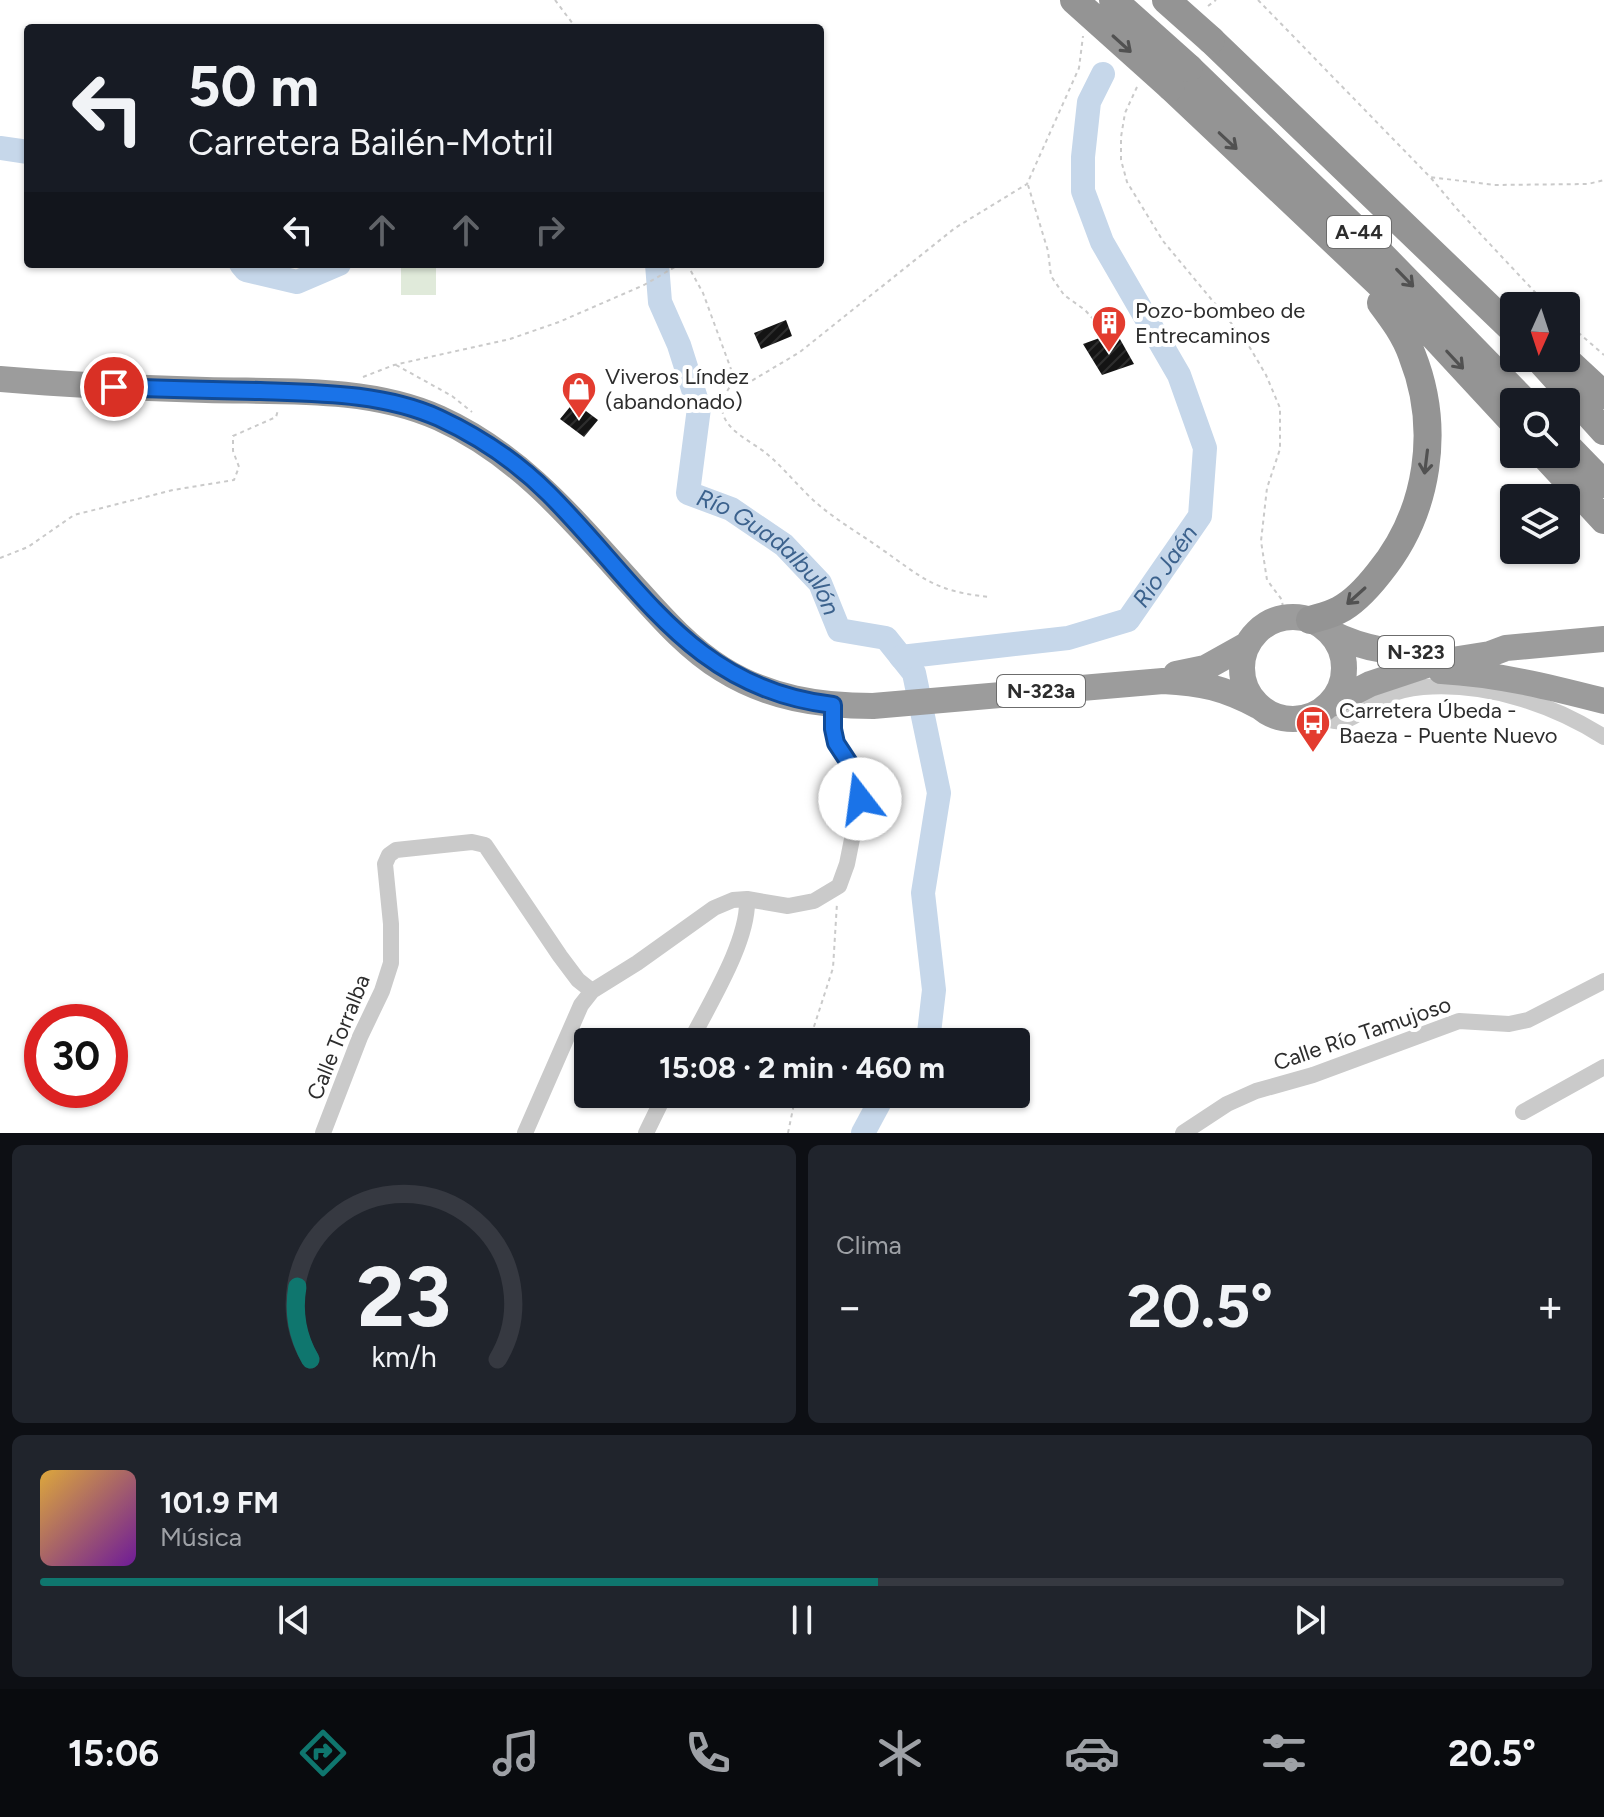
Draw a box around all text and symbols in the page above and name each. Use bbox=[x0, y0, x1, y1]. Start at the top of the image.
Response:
one-way arrow bbox=[1112, 34, 1132, 52]
text: 50 m bbox=[188, 53, 319, 120]
icon: left bbox=[56, 56, 160, 160]
text: Carretera Bailén-Motril bbox=[188, 121, 554, 164]
one-way arrow bbox=[1218, 131, 1238, 150]
icon: left bbox=[276, 208, 320, 252]
icon: ahead bbox=[360, 208, 404, 252]
icon: ahead bbox=[444, 208, 488, 252]
icon: right bbox=[528, 208, 572, 252]
road number: A-44 bbox=[1327, 216, 1391, 248]
one-way arrow bbox=[1395, 268, 1414, 287]
north arrow bbox=[1500, 292, 1580, 372]
map controls bbox=[1500, 292, 1580, 564]
place label: Pozo-bombeo de Entrecaminos bbox=[1135, 297, 1305, 349]
building icon: Pozo-bombeo de Entrecaminos bbox=[1090, 304, 1128, 354]
one-way arrow bbox=[1446, 350, 1465, 370]
pin bbox=[80, 353, 148, 421]
place label: Viveros Líndez (abandonado) bbox=[605, 363, 749, 415]
icon: arrive bbox=[92, 365, 136, 409]
shop icon: Viveros Líndez (abandonado) bbox=[560, 370, 598, 420]
button: search bbox=[1500, 388, 1580, 468]
one-way arrow bbox=[1418, 449, 1433, 475]
water label: Río Guadalbullón bbox=[693, 483, 846, 619]
button: layers bbox=[1500, 484, 1580, 564]
water label: Rio Jaén bbox=[1126, 519, 1203, 613]
one-way arrow bbox=[1346, 587, 1366, 606]
road number: N-323 bbox=[1378, 636, 1454, 668]
road number: N-323a bbox=[997, 675, 1085, 707]
place label: Carretera Úbeda - Baeza - Puente Nuevo bbox=[1339, 697, 1558, 749]
bus stop icon: Carretera Úbeda - Baeza - Puente Nuevo bbox=[1294, 704, 1332, 754]
position arrow bbox=[818, 757, 902, 841]
street label: Calle Torralba bbox=[301, 971, 376, 1104]
street label: Calle Río Tamujoso bbox=[1270, 990, 1454, 1077]
speed limit sign: 30 bbox=[24, 1004, 128, 1108]
text: 15:08 · 2 min · 460 m bbox=[659, 1049, 945, 1086]
text: Clima bbox=[836, 1229, 902, 1261]
text: 23 bbox=[357, 1247, 451, 1347]
text: 20.5° bbox=[1127, 1270, 1273, 1342]
text: − bbox=[836, 1280, 863, 1333]
text: + bbox=[1537, 1280, 1564, 1333]
text: km/h bbox=[371, 1340, 437, 1374]
text: 101.9 FM bbox=[160, 1484, 279, 1521]
text: Música bbox=[160, 1521, 242, 1553]
icon: previous bbox=[272, 1598, 316, 1642]
icon: pause bbox=[780, 1598, 824, 1642]
icon: next bbox=[1288, 1598, 1332, 1642]
icon: directions bbox=[295, 1725, 351, 1781]
icon: music bbox=[488, 1725, 544, 1781]
icon: phone bbox=[680, 1725, 736, 1781]
icon: climate bbox=[872, 1725, 928, 1781]
icon: car bbox=[1064, 1725, 1120, 1781]
icon: filters bbox=[1256, 1725, 1312, 1781]
text: 15:06 bbox=[68, 1732, 159, 1775]
text: 20.5° bbox=[1448, 1732, 1536, 1775]

